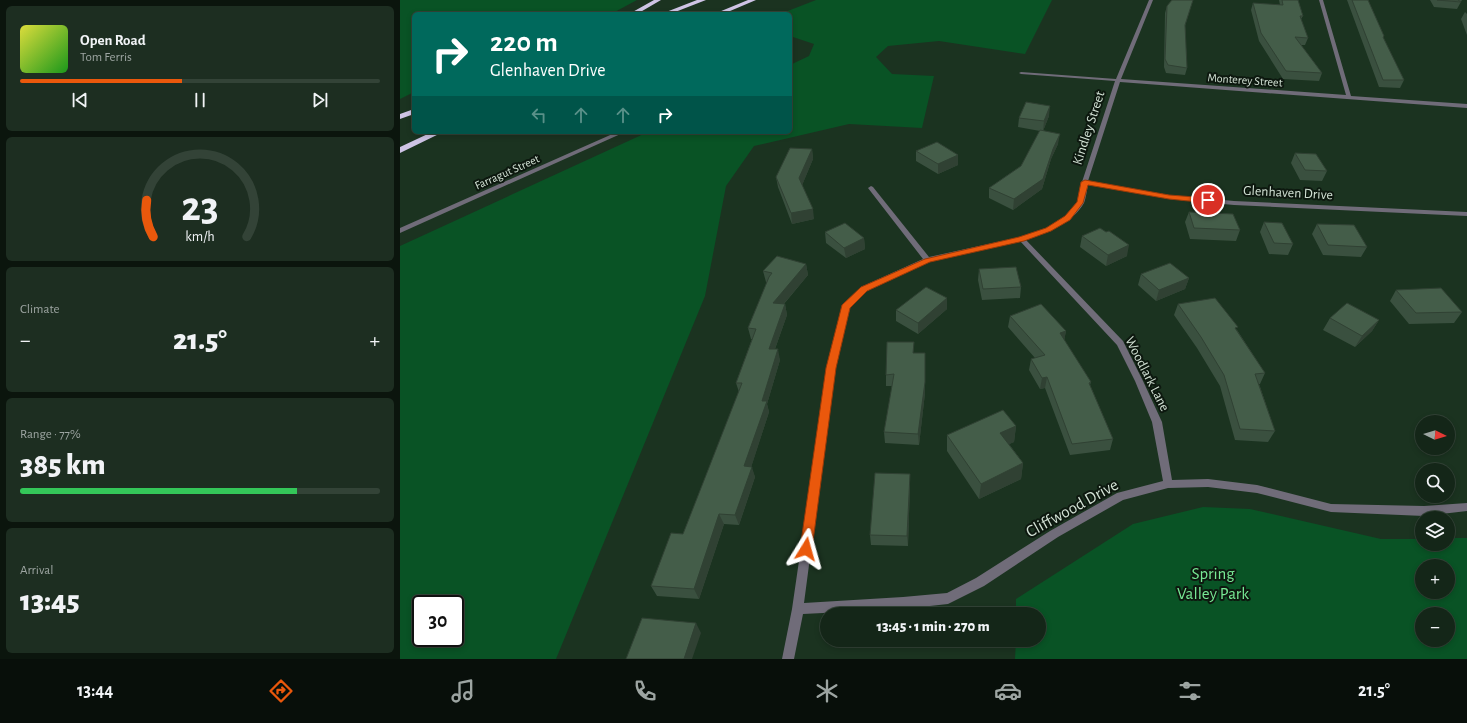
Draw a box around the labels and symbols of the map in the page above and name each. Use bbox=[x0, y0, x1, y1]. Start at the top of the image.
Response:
street label: Monterey Street bbox=[1207, 71, 1283, 90]
street label: Kindley Street bbox=[1070, 89, 1108, 167]
street label: Farragut Street bbox=[473, 152, 541, 192]
pin bbox=[1191, 183, 1225, 217]
street label: Glenhaven Drive bbox=[1243, 184, 1333, 202]
street label: Woodlark Lane bbox=[1122, 334, 1172, 414]
north arrow bbox=[1415, 415, 1455, 455]
street label: Cliffwood Drive bbox=[1023, 476, 1121, 540]
position arrow bbox=[785, 528, 827, 570]
park label: Spring Valley Park bbox=[1177, 565, 1249, 603]
speed limit sign: 30 bbox=[412, 595, 464, 647]

